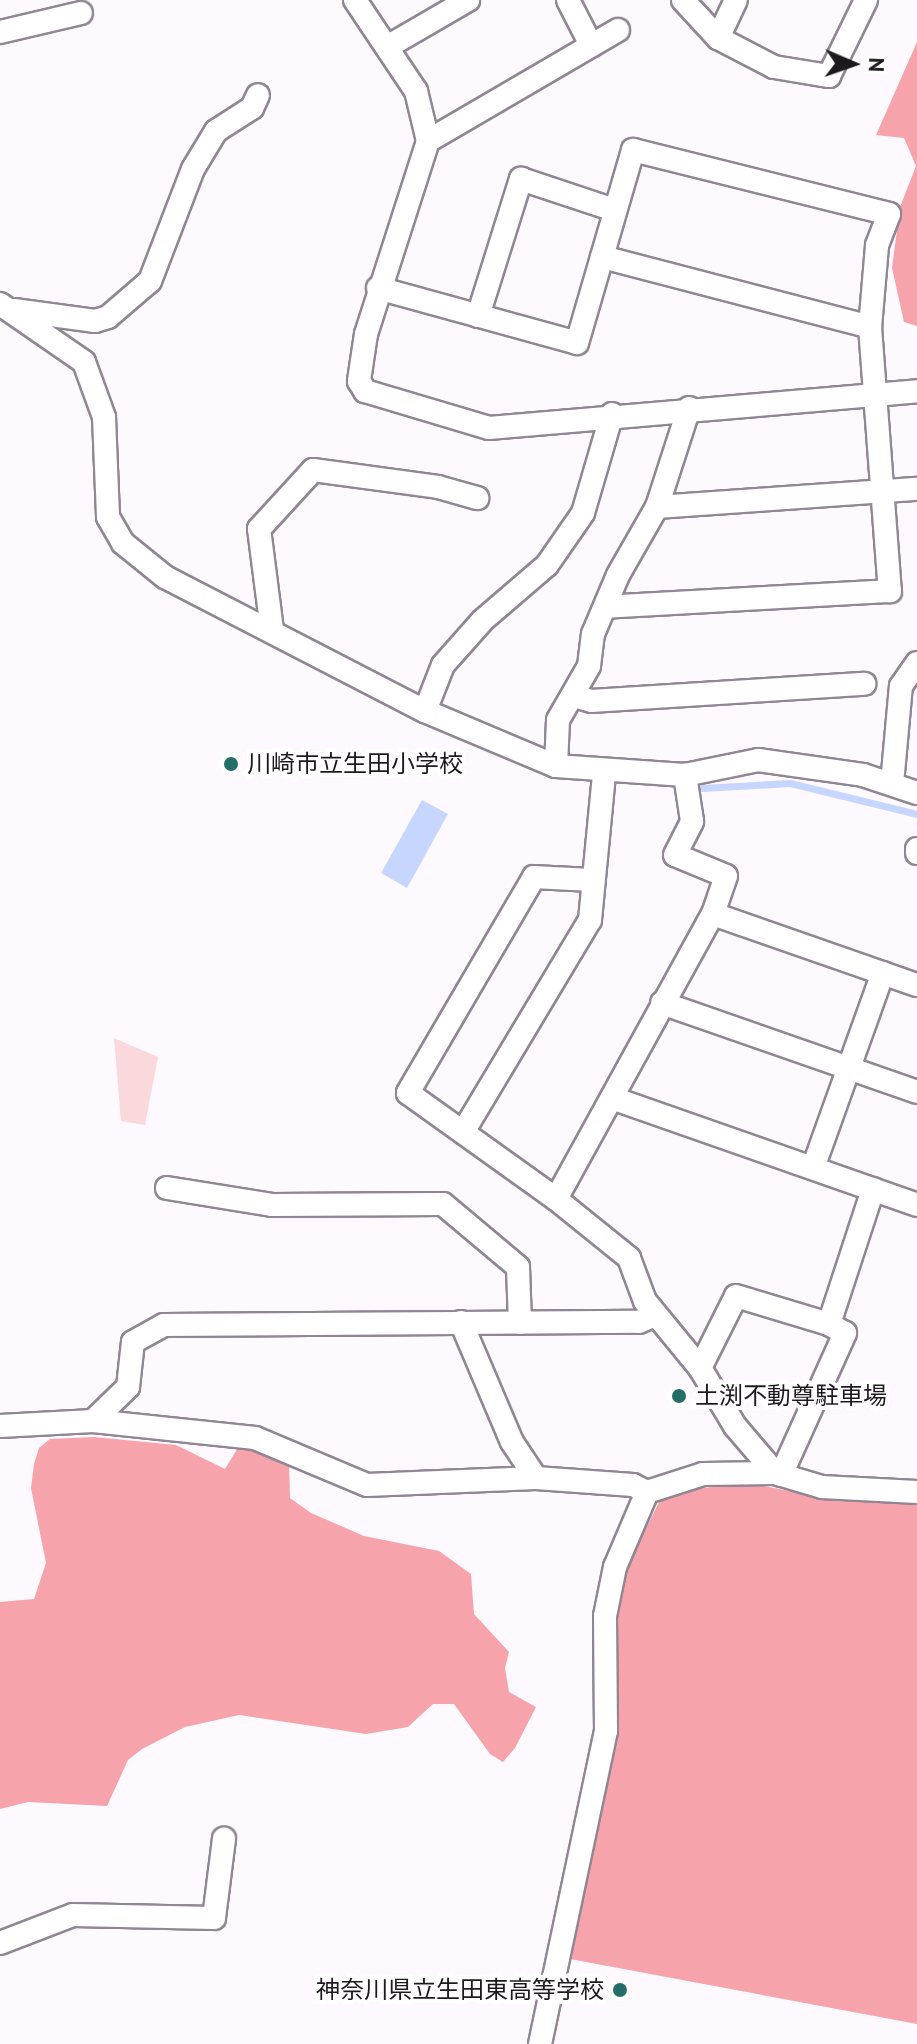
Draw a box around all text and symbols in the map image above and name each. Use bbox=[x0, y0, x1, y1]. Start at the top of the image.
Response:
north arrow bbox=[813, 24, 893, 104]
text: N bbox=[863, 57, 891, 73]
place label: 川崎市立生田小学校 bbox=[247, 750, 463, 778]
marker: 川崎市立生田小学校 bbox=[222, 755, 240, 773]
place label: 土渕不動尊駐車場 bbox=[695, 1382, 887, 1410]
marker: 土渕不動尊駐車場 bbox=[670, 1387, 688, 1405]
place label: 神奈川県立生田東高等学校 bbox=[316, 1976, 604, 2004]
marker: 神奈川県立生田東高等学校 bbox=[611, 1981, 629, 1999]

